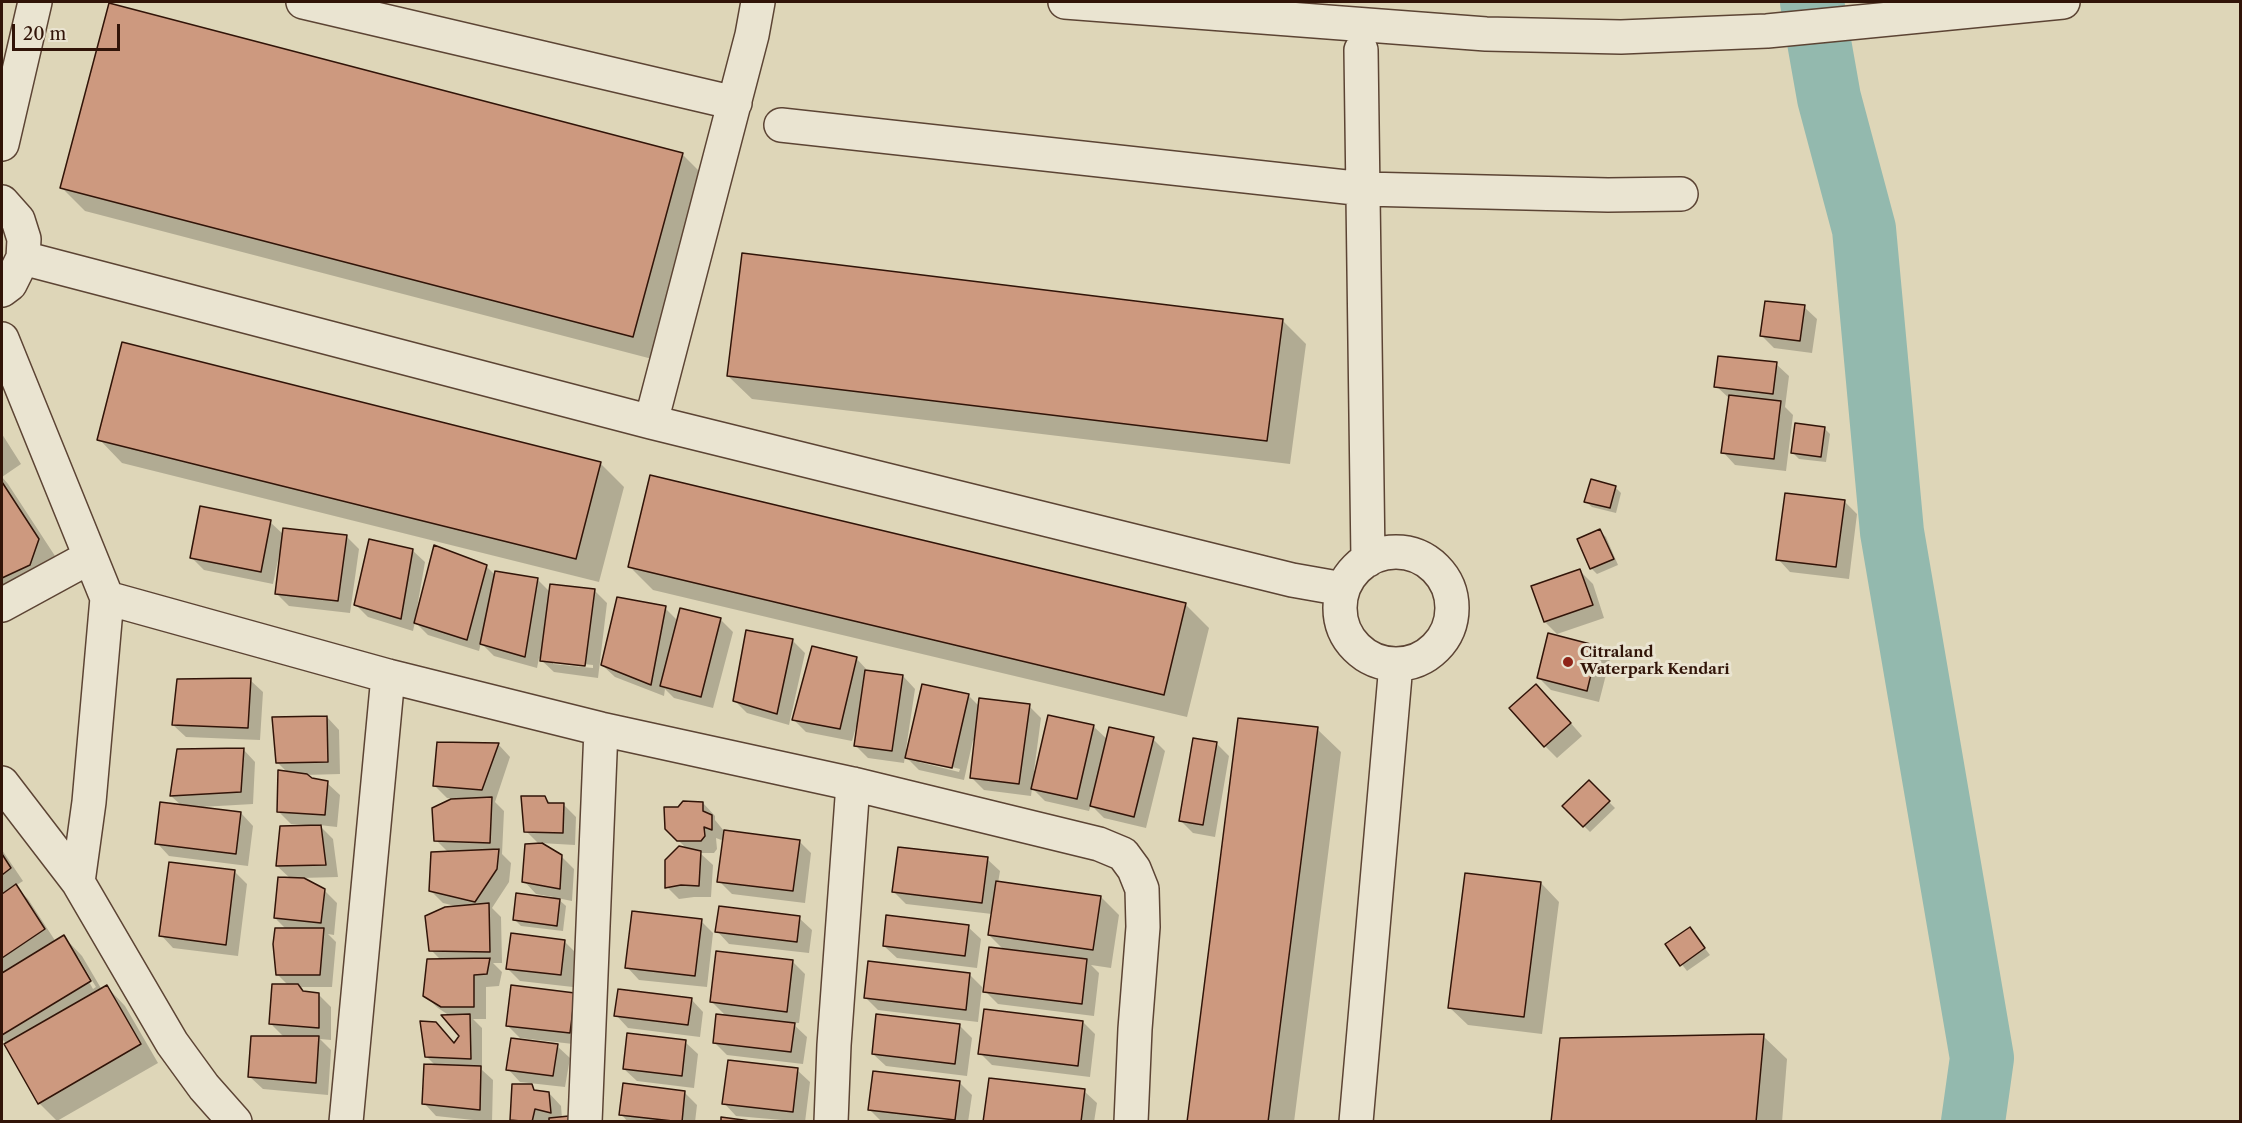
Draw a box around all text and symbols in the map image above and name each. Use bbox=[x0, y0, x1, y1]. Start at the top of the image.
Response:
scale bar bbox=[15, 12, 123, 50]
text: 20 m bbox=[23, 23, 66, 45]
place label: Citraland Waterpark Kendari bbox=[1580, 644, 1730, 679]
marker: Citraland Waterpark Kendari bbox=[1561, 655, 1575, 669]

